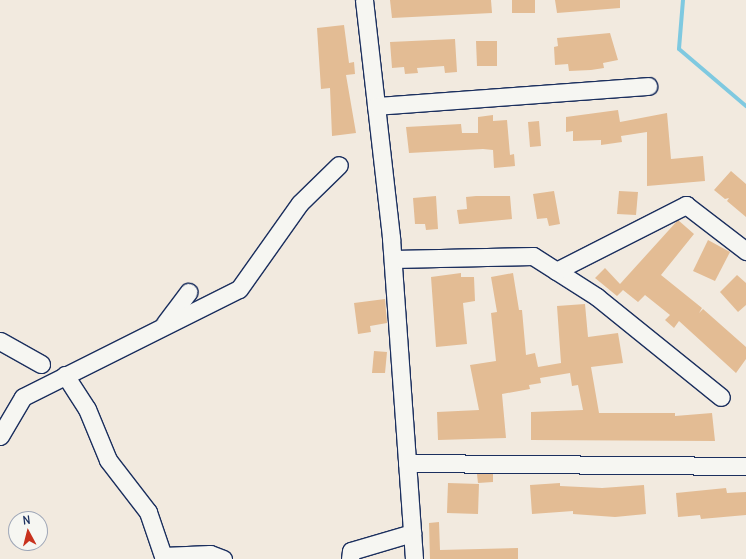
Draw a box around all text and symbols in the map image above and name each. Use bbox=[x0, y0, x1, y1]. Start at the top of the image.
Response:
north arrow bbox=[8, 511, 48, 551]
text: N bbox=[22, 513, 31, 527]

